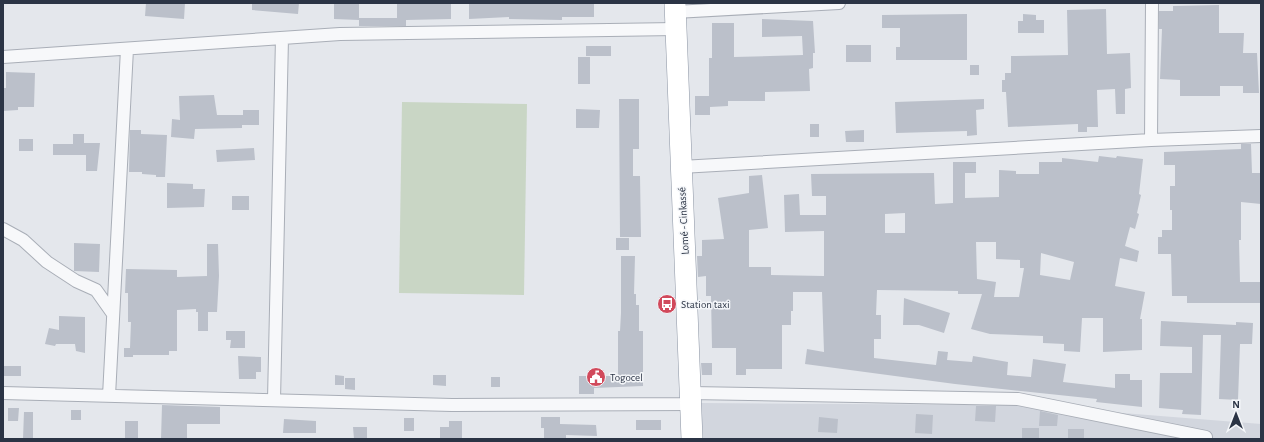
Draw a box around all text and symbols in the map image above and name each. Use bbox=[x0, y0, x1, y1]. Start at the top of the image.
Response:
street label: Lomé - Cinkassé bbox=[676, 187, 691, 255]
bus stop icon: Station taxi bbox=[656, 293, 678, 315]
place label: Station taxi bbox=[681, 299, 730, 310]
public building icon: Togocel bbox=[585, 366, 607, 388]
place label: Togocel bbox=[610, 372, 643, 383]
north arrow bbox=[1216, 394, 1256, 434]
text: N bbox=[1232, 399, 1240, 410]

